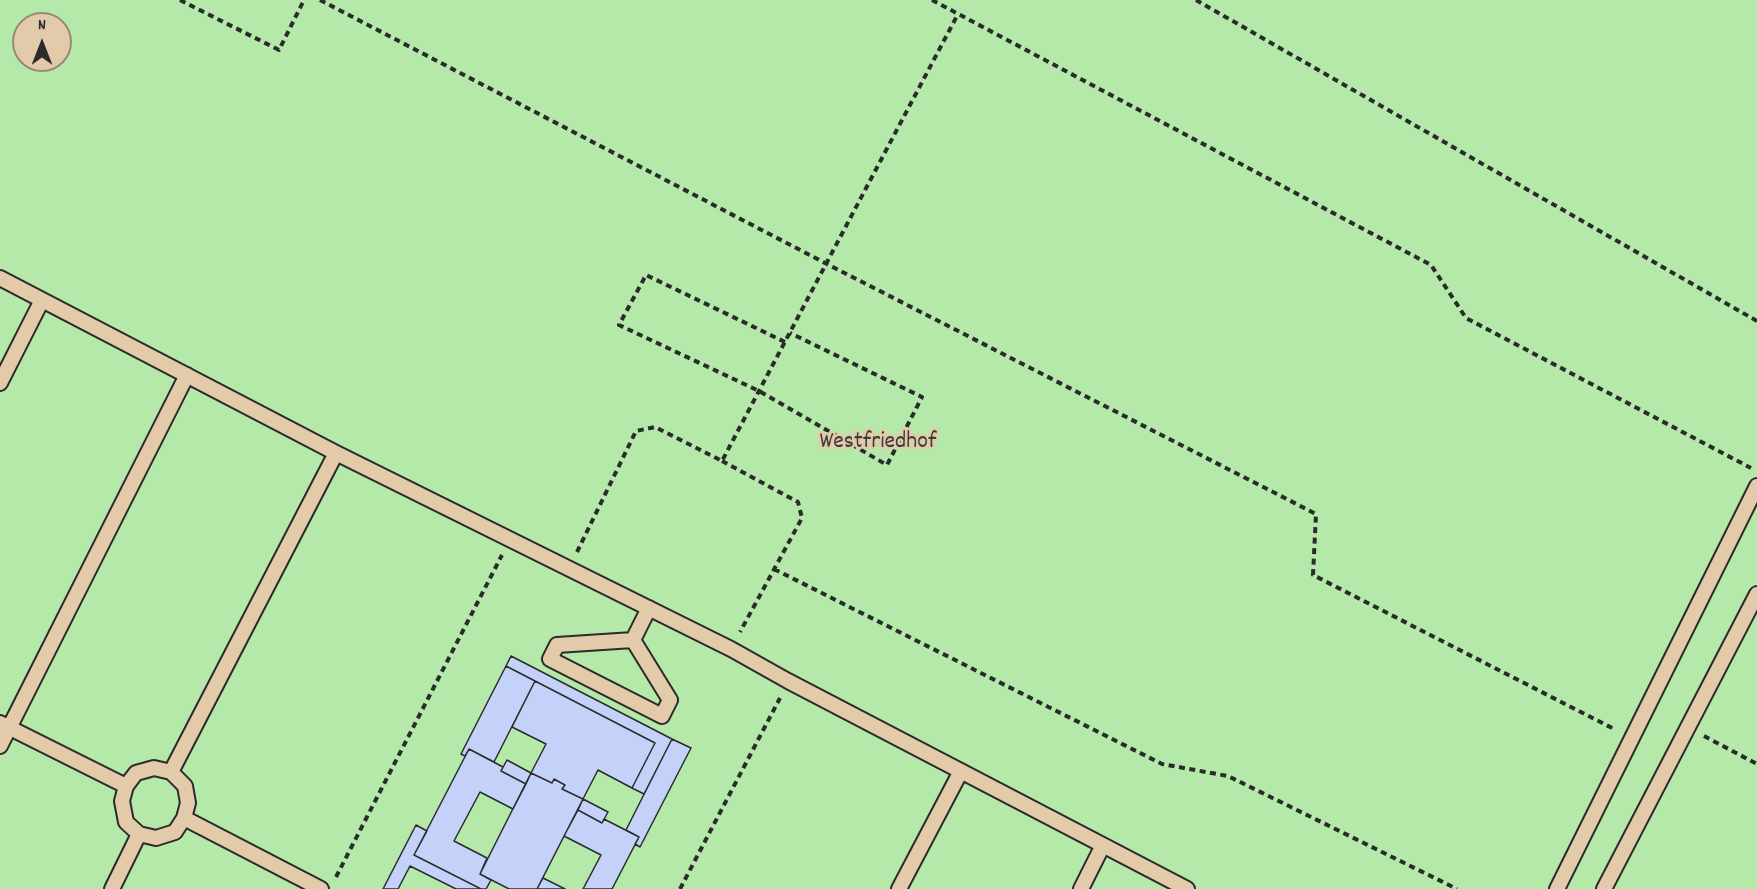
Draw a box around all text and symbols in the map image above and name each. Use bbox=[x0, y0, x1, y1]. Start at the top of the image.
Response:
north arrow bbox=[12, 12, 72, 72]
text: N bbox=[38, 14, 46, 37]
park label: Westfriedhof bbox=[820, 430, 936, 458]

